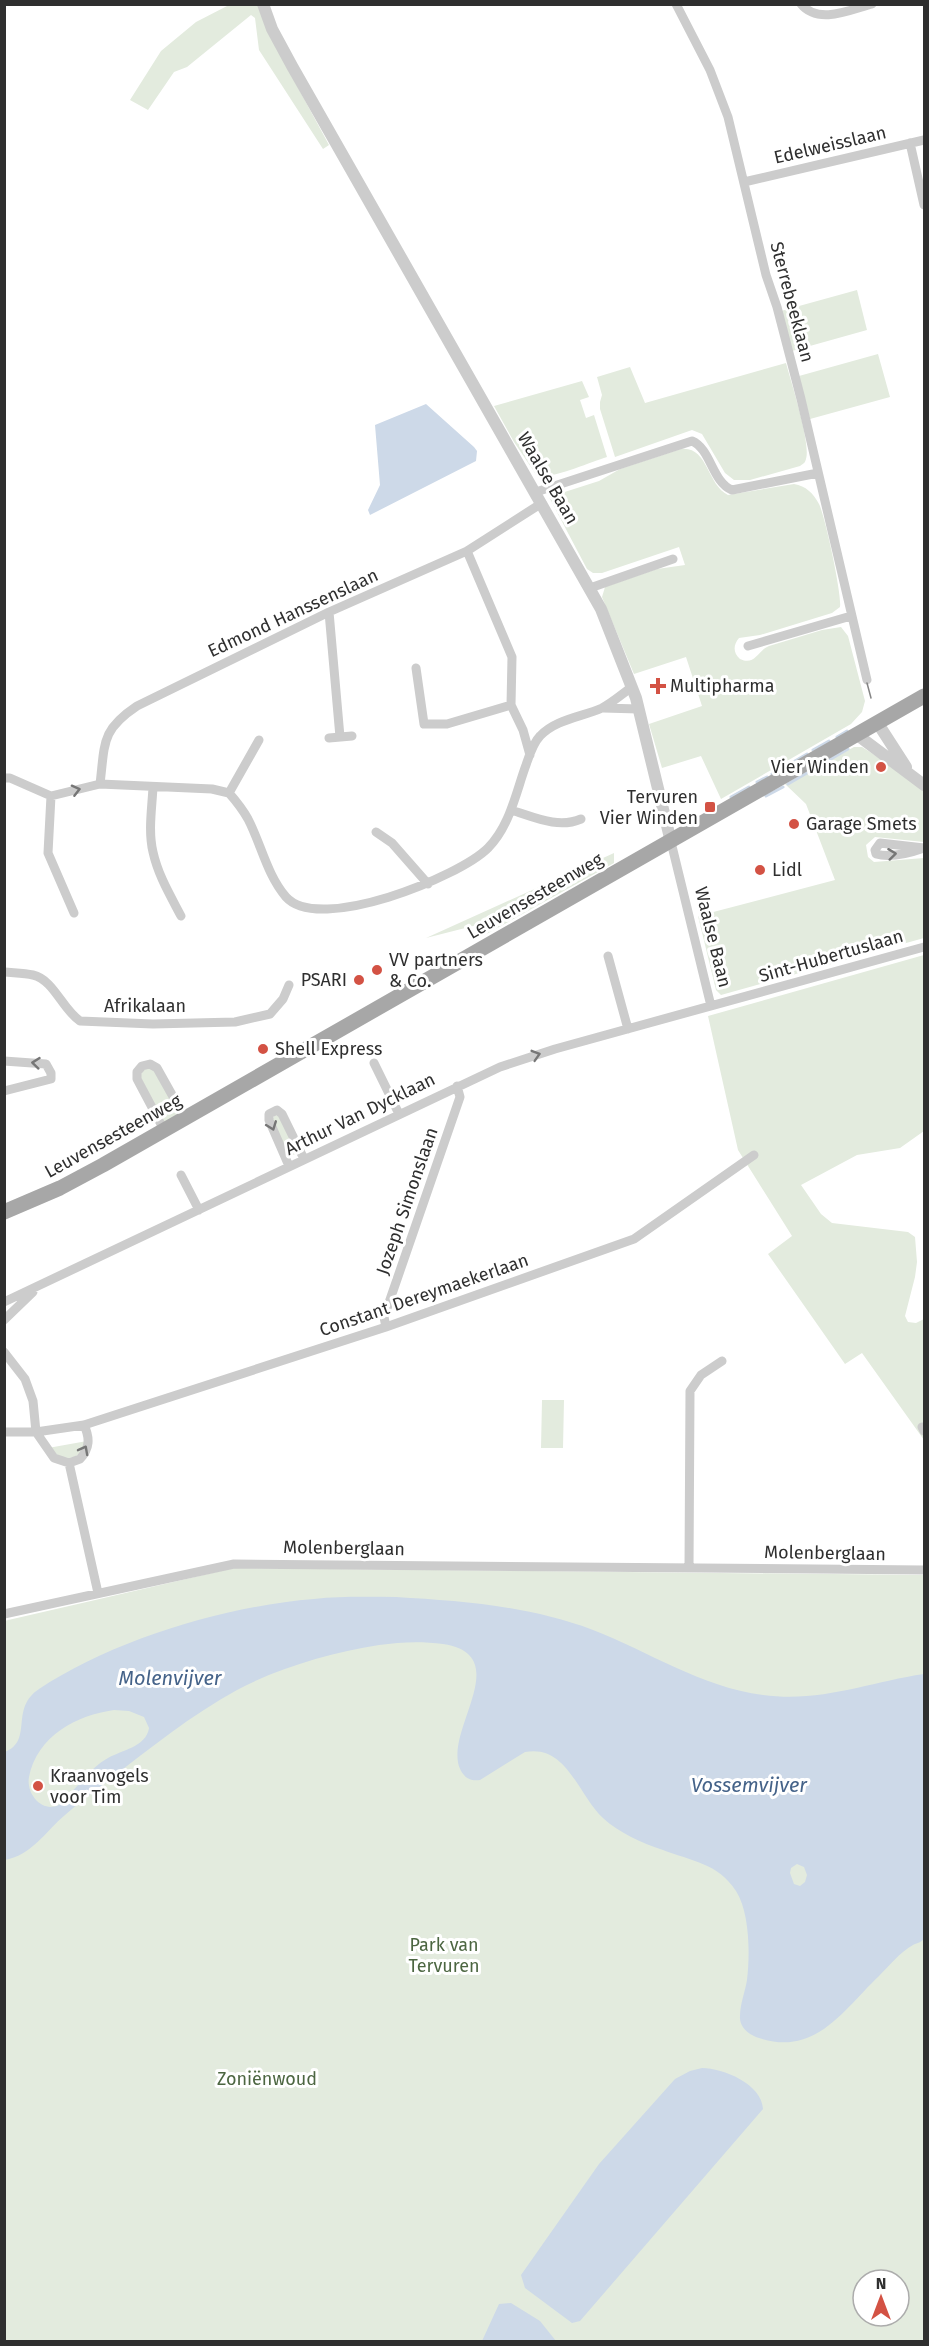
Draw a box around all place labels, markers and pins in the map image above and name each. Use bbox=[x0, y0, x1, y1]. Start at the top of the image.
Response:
place label: Multipharma bbox=[670, 675, 775, 697]
marker: Multipharma bbox=[651, 679, 665, 693]
place label: Vier Winden bbox=[771, 756, 869, 778]
marker: Vier Winden bbox=[874, 760, 888, 774]
place label: Tervuren Vier Winden bbox=[600, 786, 698, 829]
marker: Tervuren Vier Winden bbox=[703, 800, 717, 814]
place label: Garage Smets bbox=[806, 813, 917, 835]
marker: Garage Smets bbox=[787, 817, 801, 831]
place label: Lidl bbox=[772, 859, 802, 881]
marker: Lidl bbox=[753, 863, 767, 877]
place label: VV partners & Co. bbox=[389, 949, 483, 992]
marker: VV partners & Co. bbox=[370, 963, 384, 977]
place label: PSARI bbox=[301, 969, 347, 991]
marker: PSARI bbox=[352, 973, 366, 987]
place label: Shell Express bbox=[275, 1038, 382, 1060]
marker: Shell Express bbox=[256, 1042, 270, 1056]
place label: Kraanvogels voor Tim bbox=[50, 1765, 149, 1808]
marker: Kraanvogels voor Tim bbox=[31, 1779, 45, 1793]

